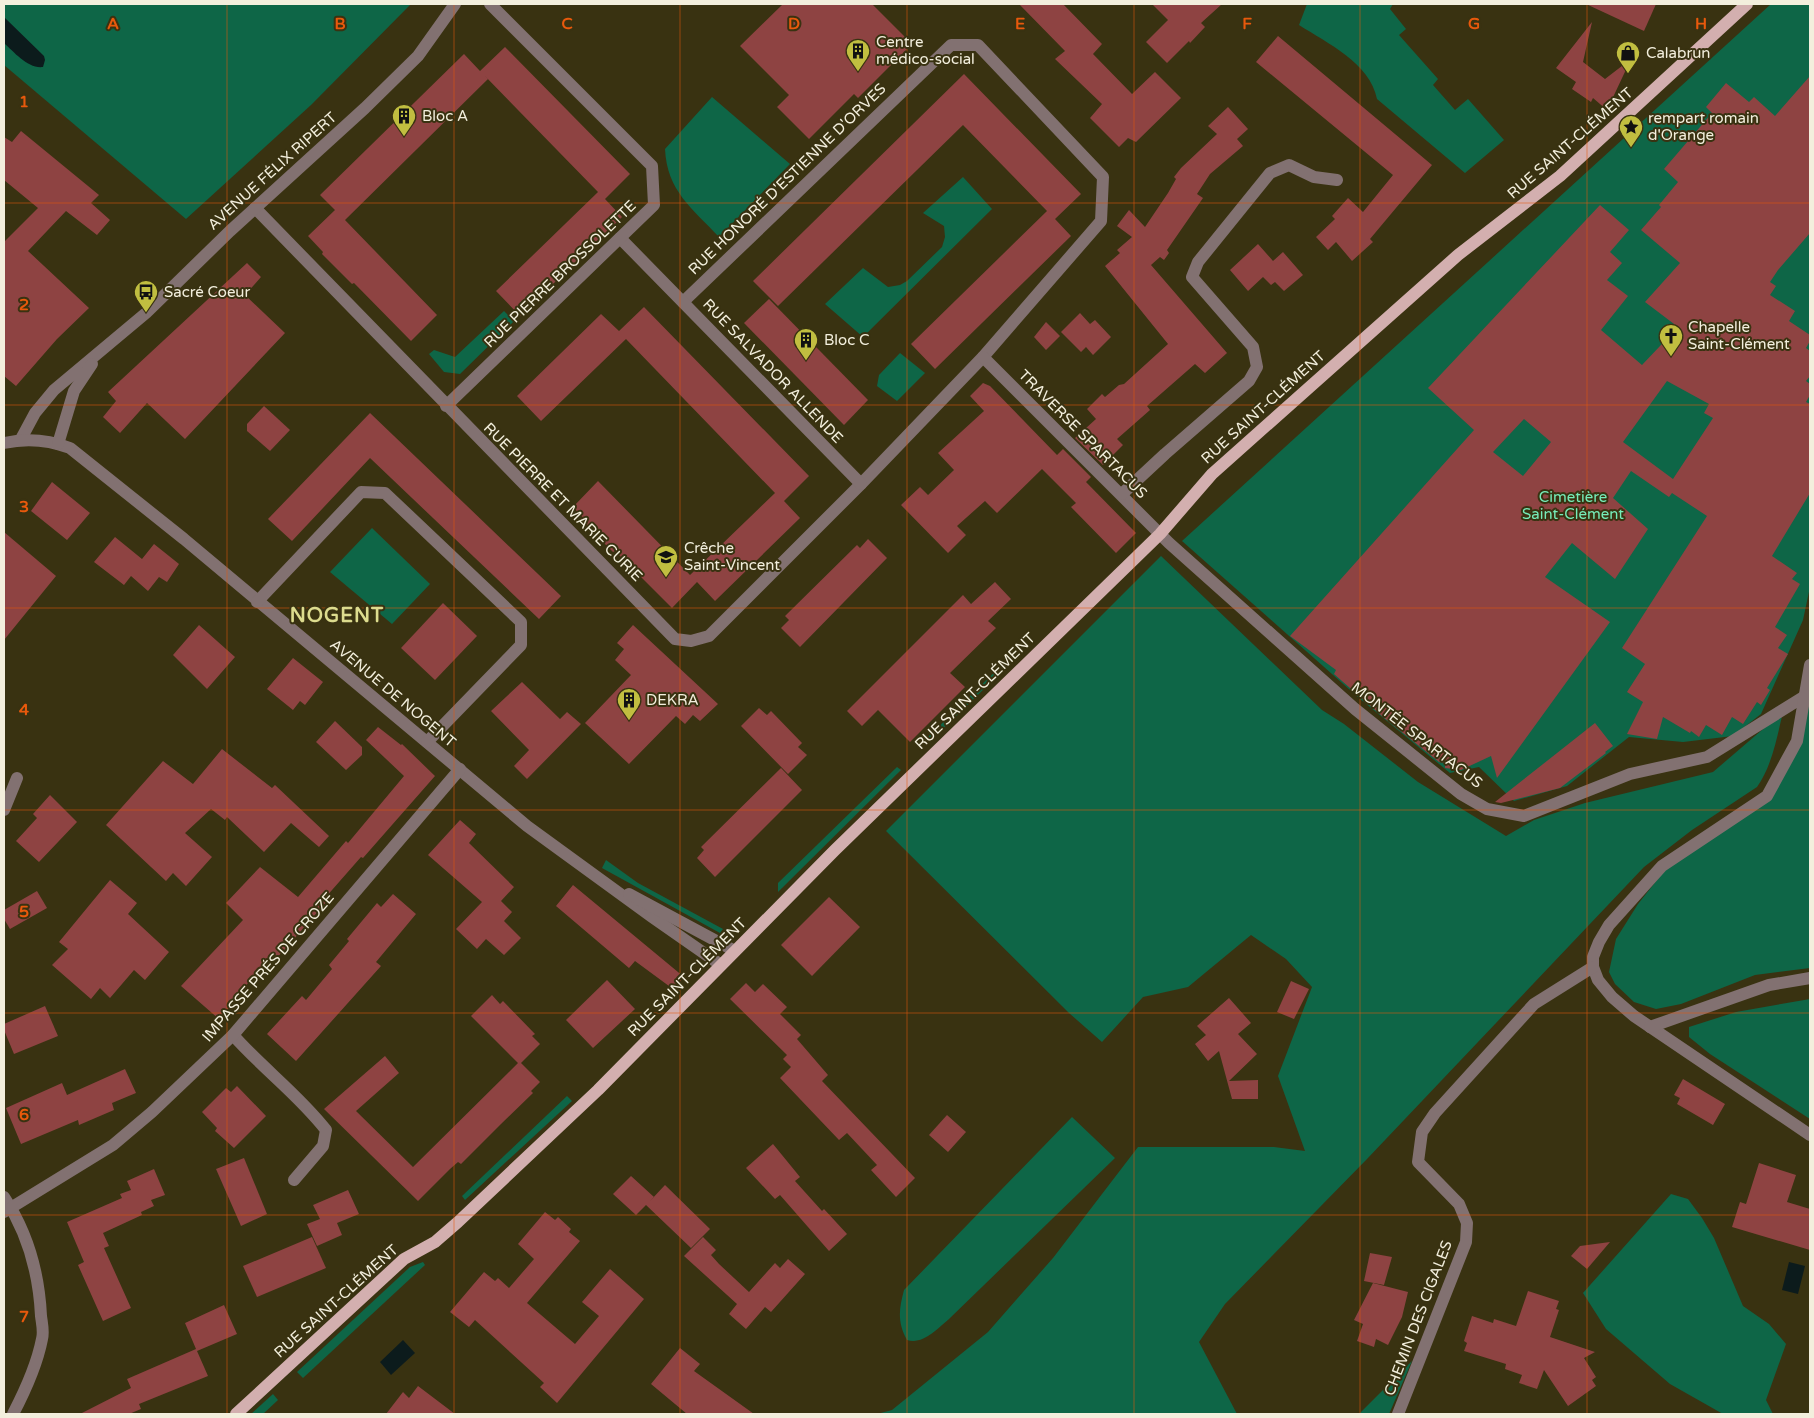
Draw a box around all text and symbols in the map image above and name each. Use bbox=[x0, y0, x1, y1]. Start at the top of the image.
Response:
text: A bbox=[107, 14, 119, 34]
text: B bbox=[334, 14, 346, 34]
text: C bbox=[561, 14, 573, 34]
text: D bbox=[788, 14, 800, 34]
text: E bbox=[1015, 14, 1025, 34]
text: F bbox=[1242, 14, 1252, 34]
text: G bbox=[1468, 14, 1480, 34]
text: H bbox=[1695, 14, 1707, 34]
place label: Centre médico-social bbox=[876, 33, 975, 68]
building icon: Centre médico-social bbox=[845, 38, 871, 72]
shop icon: Calabrun bbox=[1615, 40, 1641, 74]
place label: Calabrun bbox=[1646, 44, 1711, 62]
street label: RUE HONORÉ D'ESTIENNE D'ORVES bbox=[685, 80, 889, 278]
street label: RUE SAINT-CLÉMENT bbox=[1504, 84, 1636, 202]
text: 1 bbox=[19, 92, 29, 112]
building icon: Bloc A bbox=[391, 103, 417, 137]
place label: Bloc A bbox=[422, 107, 468, 125]
street label: AVENUE FÉLIX RIPERT bbox=[204, 108, 340, 234]
place label: rempart romain d'Orange bbox=[1648, 109, 1759, 144]
place icon: rempart romain d'Orange bbox=[1618, 114, 1644, 148]
street label: RUE PIERRE BROSSOLETTE bbox=[480, 197, 640, 351]
bus stop icon: Sacré Coeur bbox=[133, 279, 159, 313]
place label: Sacré Coeur bbox=[164, 283, 251, 301]
text: 2 bbox=[19, 295, 29, 315]
street label: RUE SALVADOR ALLENDE bbox=[699, 295, 847, 447]
place label: Chapelle Saint-Clément bbox=[1688, 318, 1790, 353]
church icon: Chapelle Saint-Clément bbox=[1658, 323, 1684, 357]
building icon: Bloc C bbox=[793, 327, 819, 361]
place label: Bloc C bbox=[824, 331, 869, 349]
street label: RUE SAINT-CLÉMENT bbox=[1197, 347, 1329, 467]
street label: TRAVERSE SPARTACUS bbox=[1015, 366, 1151, 502]
street label: RUE PIERRE ET MARIE CURIE bbox=[480, 419, 646, 585]
park label: Cimetière Saint-Clément bbox=[1522, 488, 1624, 523]
text: 3 bbox=[19, 497, 29, 517]
place label: Crêche Saint-Vincent bbox=[684, 539, 780, 574]
school or university icon: Crêche Saint-Vincent bbox=[653, 544, 679, 578]
district label: NOGENT bbox=[290, 604, 384, 628]
street label: RUE SAINT-CLÉMENT bbox=[911, 629, 1039, 753]
street label: AVENUE DE NOGENT bbox=[327, 635, 459, 751]
street label: MONTÉE SPARTACUS bbox=[1348, 678, 1486, 792]
building icon: DEKRA bbox=[616, 687, 642, 721]
place label: DEKRA bbox=[646, 691, 699, 709]
text: 4 bbox=[19, 700, 29, 720]
street label: IMPASSE PRÉS DE CROZE bbox=[198, 889, 338, 1045]
text: 5 bbox=[19, 902, 29, 922]
street label: RUE SAINT-CLÉMENT bbox=[624, 914, 750, 1040]
text: 6 bbox=[19, 1105, 29, 1125]
street label: CHEMIN DES CIGALES bbox=[1380, 1238, 1456, 1398]
street label: RUE SAINT-CLÉMENT bbox=[270, 1241, 402, 1361]
text: 7 bbox=[19, 1307, 29, 1327]

